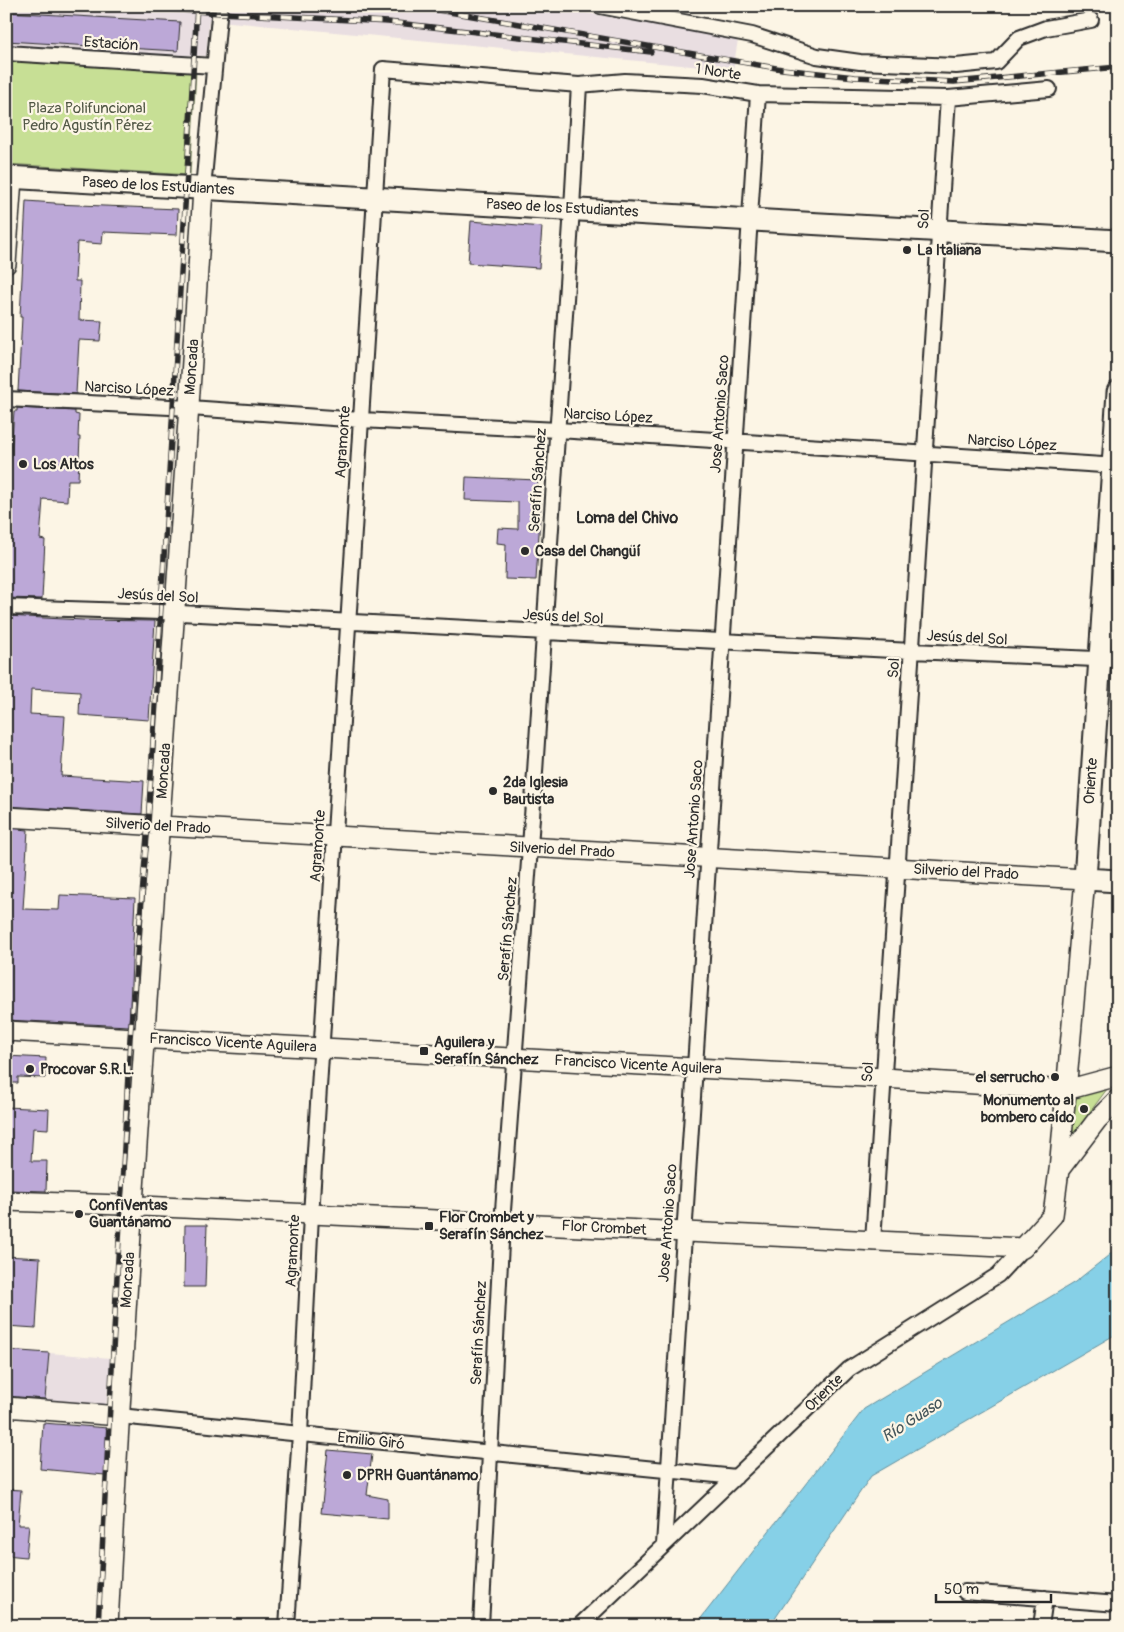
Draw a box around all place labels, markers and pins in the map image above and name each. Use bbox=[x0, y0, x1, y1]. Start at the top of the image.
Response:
place label: La Italiana bbox=[917, 241, 981, 260]
marker: La Italiana bbox=[901, 244, 913, 256]
place label: Los Altos bbox=[33, 455, 94, 474]
marker: Los Altos bbox=[17, 458, 29, 470]
place label: Casa del Changüí bbox=[535, 542, 642, 561]
marker: Casa del Changüí bbox=[519, 545, 531, 557]
place label: 2da Iglesia Bautista bbox=[503, 773, 568, 809]
marker: 2da Iglesia Bautista bbox=[487, 785, 499, 797]
place label: Aguilera y Serafín Sánchez bbox=[434, 1033, 539, 1069]
marker: Aguilera y Serafín Sánchez bbox=[418, 1045, 430, 1057]
place label: Procovar S.R.L. bbox=[40, 1060, 134, 1079]
marker: Procovar S.R.L. bbox=[24, 1063, 36, 1075]
place label: el serrucho bbox=[975, 1068, 1045, 1087]
marker: el serrucho bbox=[1049, 1071, 1061, 1083]
place label: Monumento al bombero caído bbox=[981, 1091, 1074, 1127]
marker: Monumento al bombero caído bbox=[1078, 1103, 1090, 1115]
place label: ConfiVentas Guantánamo bbox=[89, 1196, 171, 1232]
marker: ConfiVentas Guantánamo bbox=[73, 1208, 85, 1220]
place label: Flor Crombet y Serafín Sánchez bbox=[439, 1208, 544, 1244]
marker: Flor Crombet y Serafín Sánchez bbox=[423, 1220, 435, 1232]
place label: DPRH Guantánamo bbox=[357, 1466, 478, 1485]
marker: DPRH Guantánamo bbox=[341, 1469, 353, 1481]

